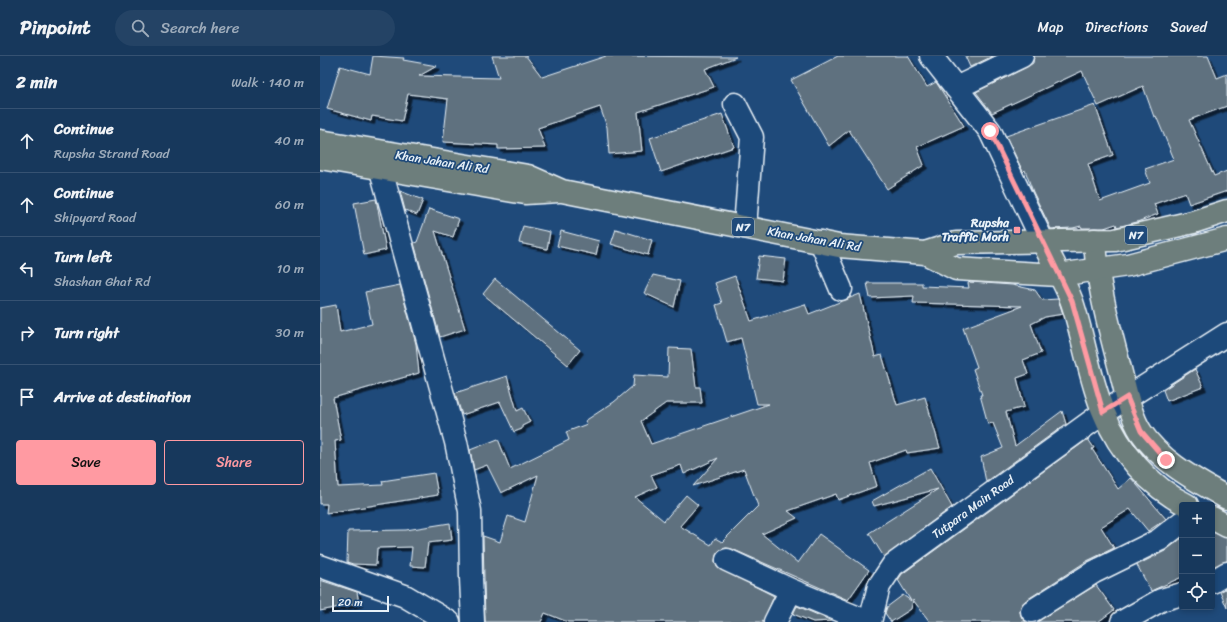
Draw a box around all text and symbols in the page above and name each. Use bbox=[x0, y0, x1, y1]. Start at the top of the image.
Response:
search box bbox=[115, 10, 395, 46]
text: Pinpoint bbox=[20, 11, 91, 44]
text: Search here bbox=[161, 15, 240, 41]
text: Map bbox=[1037, 15, 1063, 40]
text: Directions bbox=[1085, 15, 1148, 40]
text: Saved bbox=[1170, 15, 1207, 40]
icon: search bbox=[129, 17, 151, 39]
text: 2 min bbox=[16, 67, 57, 97]
text: Walk · 140 m bbox=[231, 71, 304, 94]
text: Continue bbox=[54, 116, 114, 142]
route start bbox=[981, 122, 999, 140]
text: 40 m bbox=[274, 129, 304, 152]
icon: ahead bbox=[16, 130, 38, 152]
text: Rupsha Strand Road bbox=[54, 142, 169, 165]
street label: Khan Jahan Ali Rd bbox=[394, 144, 491, 180]
text: Continue bbox=[54, 180, 114, 206]
text: 60 m bbox=[275, 193, 304, 216]
icon: ahead bbox=[16, 194, 38, 216]
text: Shipyard Road bbox=[54, 206, 136, 229]
place label: Rupsha Traffic Morh bbox=[942, 212, 1010, 248]
road number: N7 bbox=[732, 218, 754, 236]
street label: Khan Jahan Ali Rd bbox=[766, 220, 863, 258]
marker: Rupsha Traffic Morh bbox=[1012, 225, 1022, 235]
road number: N7 bbox=[1125, 226, 1147, 244]
text: Turn left bbox=[54, 244, 112, 270]
text: 10 m bbox=[277, 257, 304, 280]
icon: left bbox=[16, 258, 38, 280]
text: Shashan Ghat Rd bbox=[54, 270, 150, 293]
text: Turn right bbox=[54, 320, 119, 346]
text: 30 m bbox=[275, 321, 304, 344]
icon: right bbox=[16, 322, 38, 344]
text: Arrive at destination bbox=[54, 384, 191, 410]
icon: arrive bbox=[16, 386, 38, 408]
button: Save bbox=[16, 440, 156, 485]
button: Share bbox=[164, 440, 304, 485]
route end bbox=[1157, 451, 1175, 469]
street label: Tutpara Main Road bbox=[927, 469, 1020, 545]
map controls bbox=[1179, 502, 1215, 610]
button: + bbox=[1179, 502, 1215, 538]
button: − bbox=[1179, 538, 1215, 574]
button: locate bbox=[1179, 574, 1215, 610]
text: 20 m bbox=[338, 593, 363, 612]
scale bar bbox=[332, 594, 389, 613]

